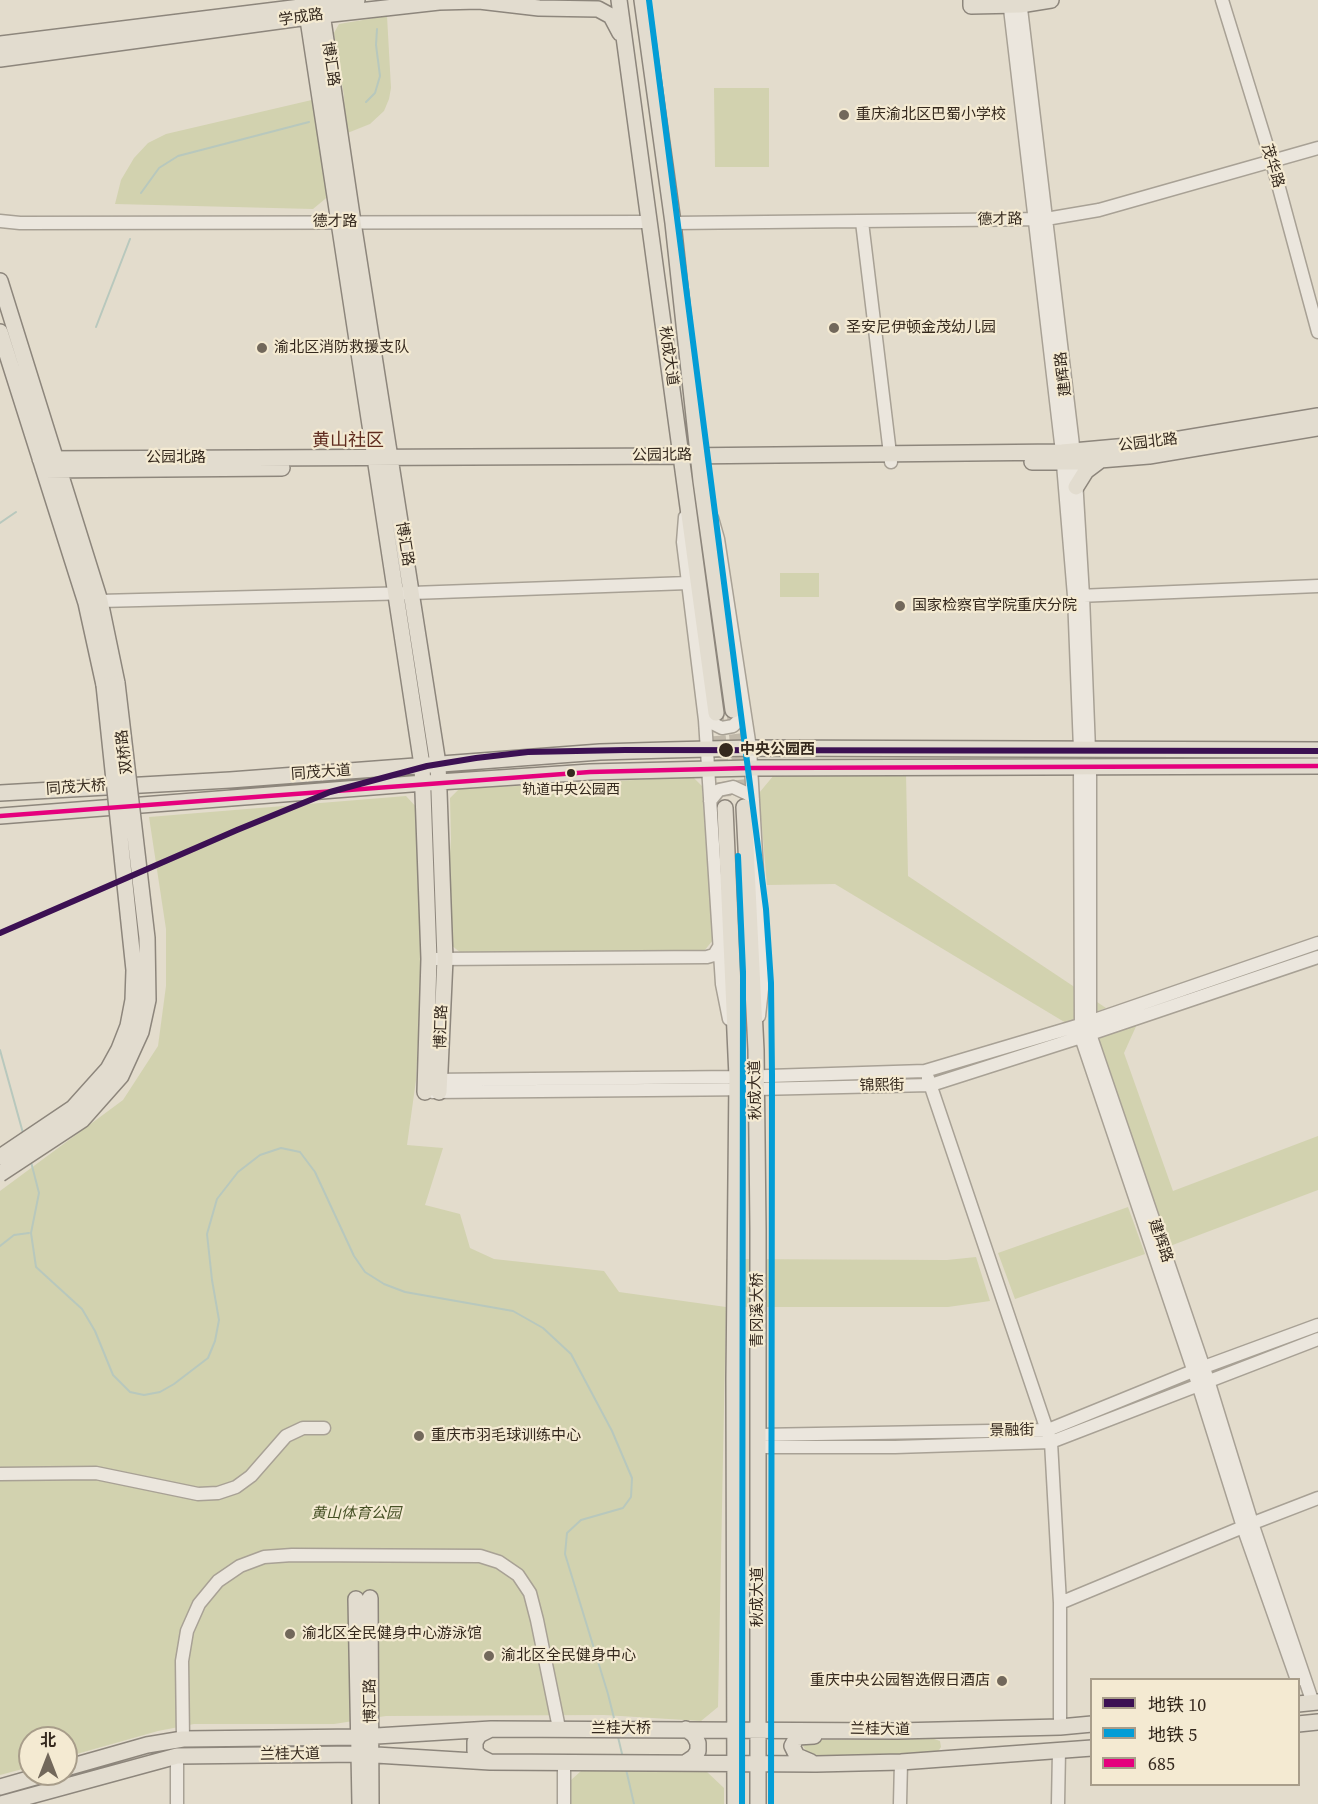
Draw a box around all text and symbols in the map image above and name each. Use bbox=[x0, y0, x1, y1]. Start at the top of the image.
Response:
street label: 学成路 bbox=[277, 6, 325, 30]
street label: 博汇路 bbox=[318, 40, 342, 88]
place label: 重庆渝北区巴蜀小学校 bbox=[856, 106, 1006, 124]
marker: 重庆渝北区巴蜀小学校 bbox=[837, 108, 851, 122]
street label: 茂华路 bbox=[1257, 142, 1287, 190]
street label: 德才路 bbox=[977, 211, 1023, 229]
street label: 德才路 bbox=[313, 213, 357, 231]
place label: 圣安尼伊顿金茂幼儿园 bbox=[846, 319, 996, 337]
marker: 圣安尼伊顿金茂幼儿园 bbox=[827, 321, 841, 335]
street label: 秋成大道 bbox=[655, 325, 681, 387]
place label: 渝北区消防救援支队 bbox=[274, 339, 409, 357]
marker: 渝北区消防救援支队 bbox=[255, 341, 269, 355]
street label: 建辉路 bbox=[1052, 351, 1076, 397]
district label: 黄山社区 bbox=[312, 430, 384, 452]
street label: 公园北路 bbox=[1117, 430, 1179, 456]
street label: 公园北路 bbox=[632, 446, 692, 466]
street label: 公园北路 bbox=[146, 449, 206, 467]
street label: 博汇路 bbox=[392, 520, 416, 568]
place label: 国家检察官学院重庆分院 bbox=[912, 597, 1077, 615]
marker: 国家检察官学院重庆分院 bbox=[893, 599, 907, 613]
street label: 双桥路 bbox=[113, 729, 137, 775]
marker: 中央公园西 bbox=[717, 741, 735, 759]
place label: 中央公园西 bbox=[740, 741, 815, 759]
street label: 同茂大道 bbox=[290, 762, 352, 784]
marker: 轨道中央公园西 bbox=[565, 767, 577, 779]
street label: 同茂大桥 bbox=[45, 777, 107, 799]
place label: 轨道中央公园西 bbox=[522, 782, 620, 798]
street label: 博汇路 bbox=[432, 1004, 452, 1050]
street label: 秋成大道 bbox=[746, 1060, 766, 1120]
street label: 锦熙街 bbox=[859, 1077, 905, 1095]
street label: 建辉路 bbox=[1144, 1217, 1176, 1265]
street label: 青冈溪大桥 bbox=[749, 1273, 767, 1347]
street label: 景融街 bbox=[989, 1422, 1035, 1440]
place label: 重庆市羽毛球训练中心 bbox=[431, 1427, 581, 1445]
marker: 重庆市羽毛球训练中心 bbox=[412, 1429, 426, 1443]
park label: 黄山体育公园 bbox=[311, 1505, 401, 1523]
street label: 秋成大道 bbox=[749, 1567, 767, 1627]
place label: 渝北区全民健身中心游泳馆 bbox=[302, 1625, 482, 1643]
marker: 渝北区全民健身中心游泳馆 bbox=[283, 1627, 297, 1641]
place label: 渝北区全民健身中心 bbox=[501, 1647, 636, 1665]
marker: 渝北区全民健身中心 bbox=[482, 1649, 496, 1663]
place label: 重庆中央公园智选假日酒店 bbox=[810, 1672, 990, 1690]
marker: 重庆中央公园智选假日酒店 bbox=[995, 1674, 1009, 1688]
street label: 博汇路 bbox=[362, 1678, 380, 1724]
legend bbox=[1090, 1678, 1300, 1786]
text: 地铁 10 bbox=[1148, 1692, 1206, 1717]
street label: 兰桂大桥 bbox=[591, 1720, 651, 1738]
street label: 兰桂大道 bbox=[850, 1720, 910, 1740]
text: 地铁 5 bbox=[1148, 1722, 1197, 1747]
north arrow bbox=[18, 1726, 78, 1786]
text: 北 bbox=[40, 1729, 56, 1751]
street label: 兰桂大道 bbox=[260, 1745, 320, 1765]
text: 685 bbox=[1148, 1751, 1175, 1776]

